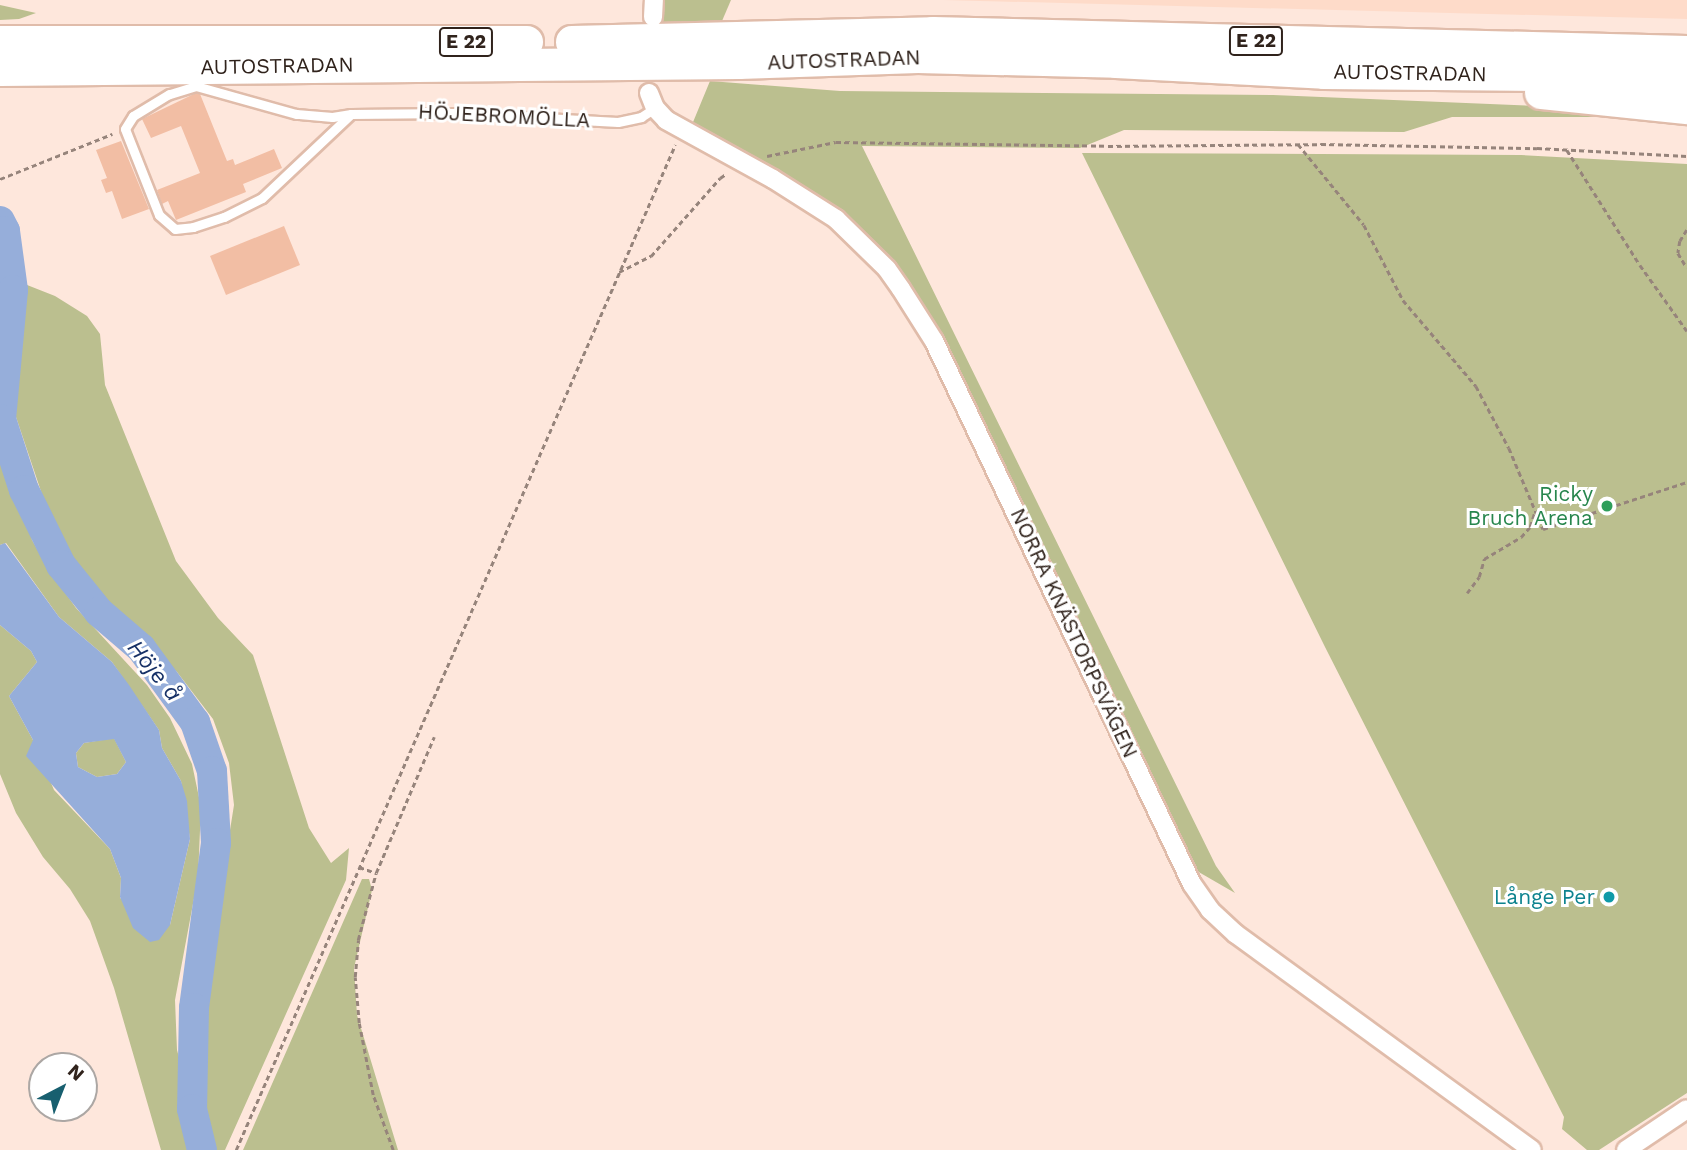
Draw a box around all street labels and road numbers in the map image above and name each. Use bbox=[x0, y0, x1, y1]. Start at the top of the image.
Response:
road number: E 22 bbox=[1228, 25, 1284, 56]
road number: E 22 bbox=[438, 26, 494, 58]
street label: AUTOSTRADAN bbox=[767, 45, 921, 75]
street label: AUTOSTRADAN bbox=[200, 52, 354, 80]
street label: AUTOSTRADAN bbox=[1333, 59, 1487, 87]
street label: HÖJEBROMÖLLA bbox=[417, 99, 591, 133]
street label: NORRA KNÄSTORPSVÄGEN bbox=[1005, 504, 1143, 762]

